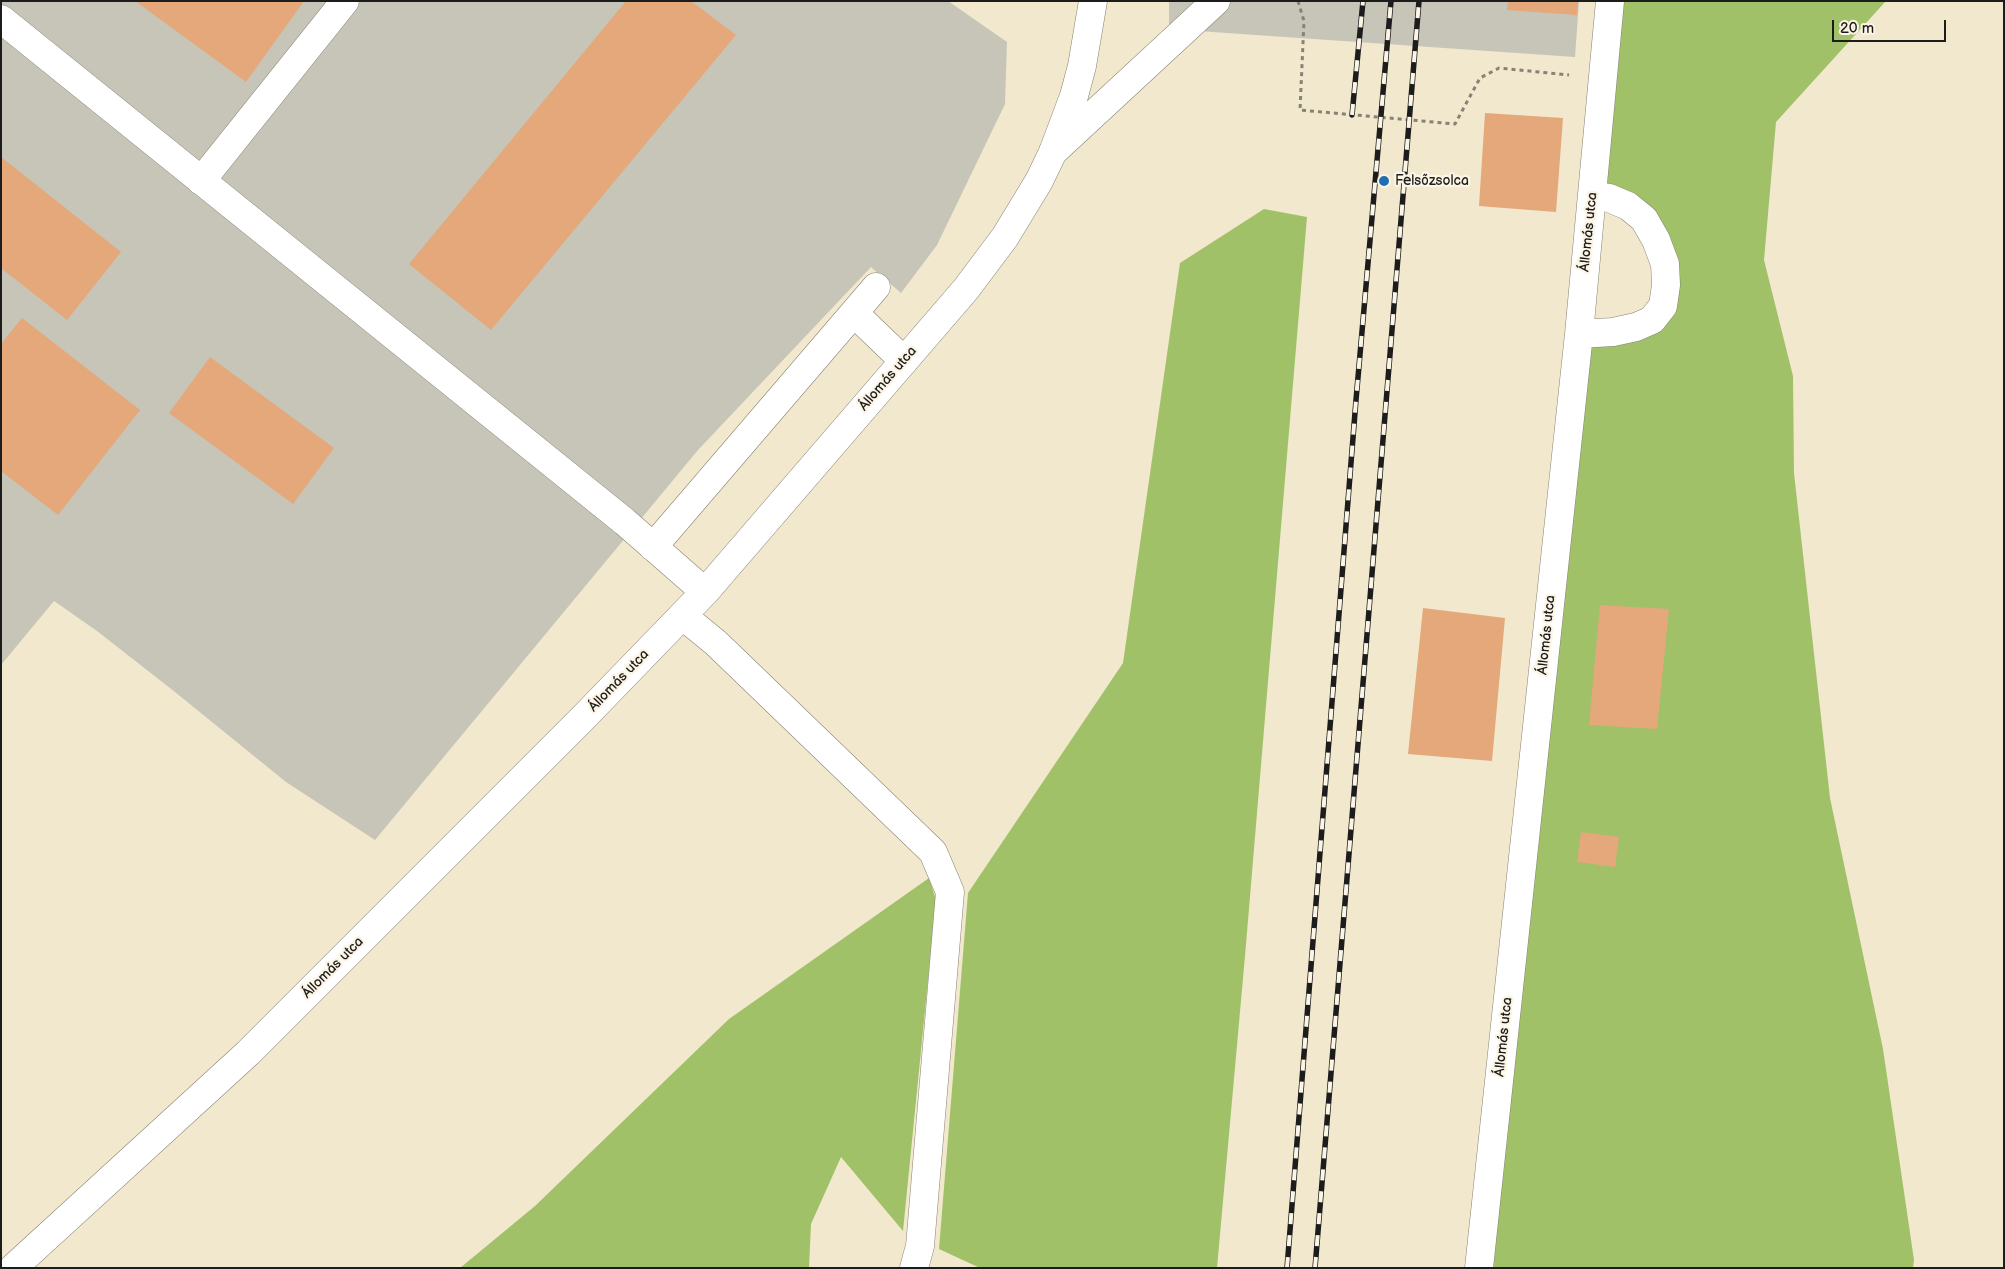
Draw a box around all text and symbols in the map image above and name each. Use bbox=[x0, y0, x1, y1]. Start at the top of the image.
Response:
scale bar bbox=[1835, 10, 1949, 42]
text: 20 m bbox=[1840, 19, 1874, 38]
place label: Felsőzsolca bbox=[1395, 173, 1469, 189]
marker: Felsőzsolca bbox=[1377, 174, 1391, 188]
street label: Állomás utca bbox=[1576, 191, 1602, 273]
street label: Állomás utca bbox=[855, 343, 921, 415]
street label: Állomás utca bbox=[1534, 594, 1560, 676]
street label: Állomás utca bbox=[585, 646, 653, 716]
street label: Állomás utca bbox=[299, 934, 367, 1002]
street label: Állomás utca bbox=[1491, 996, 1517, 1078]

